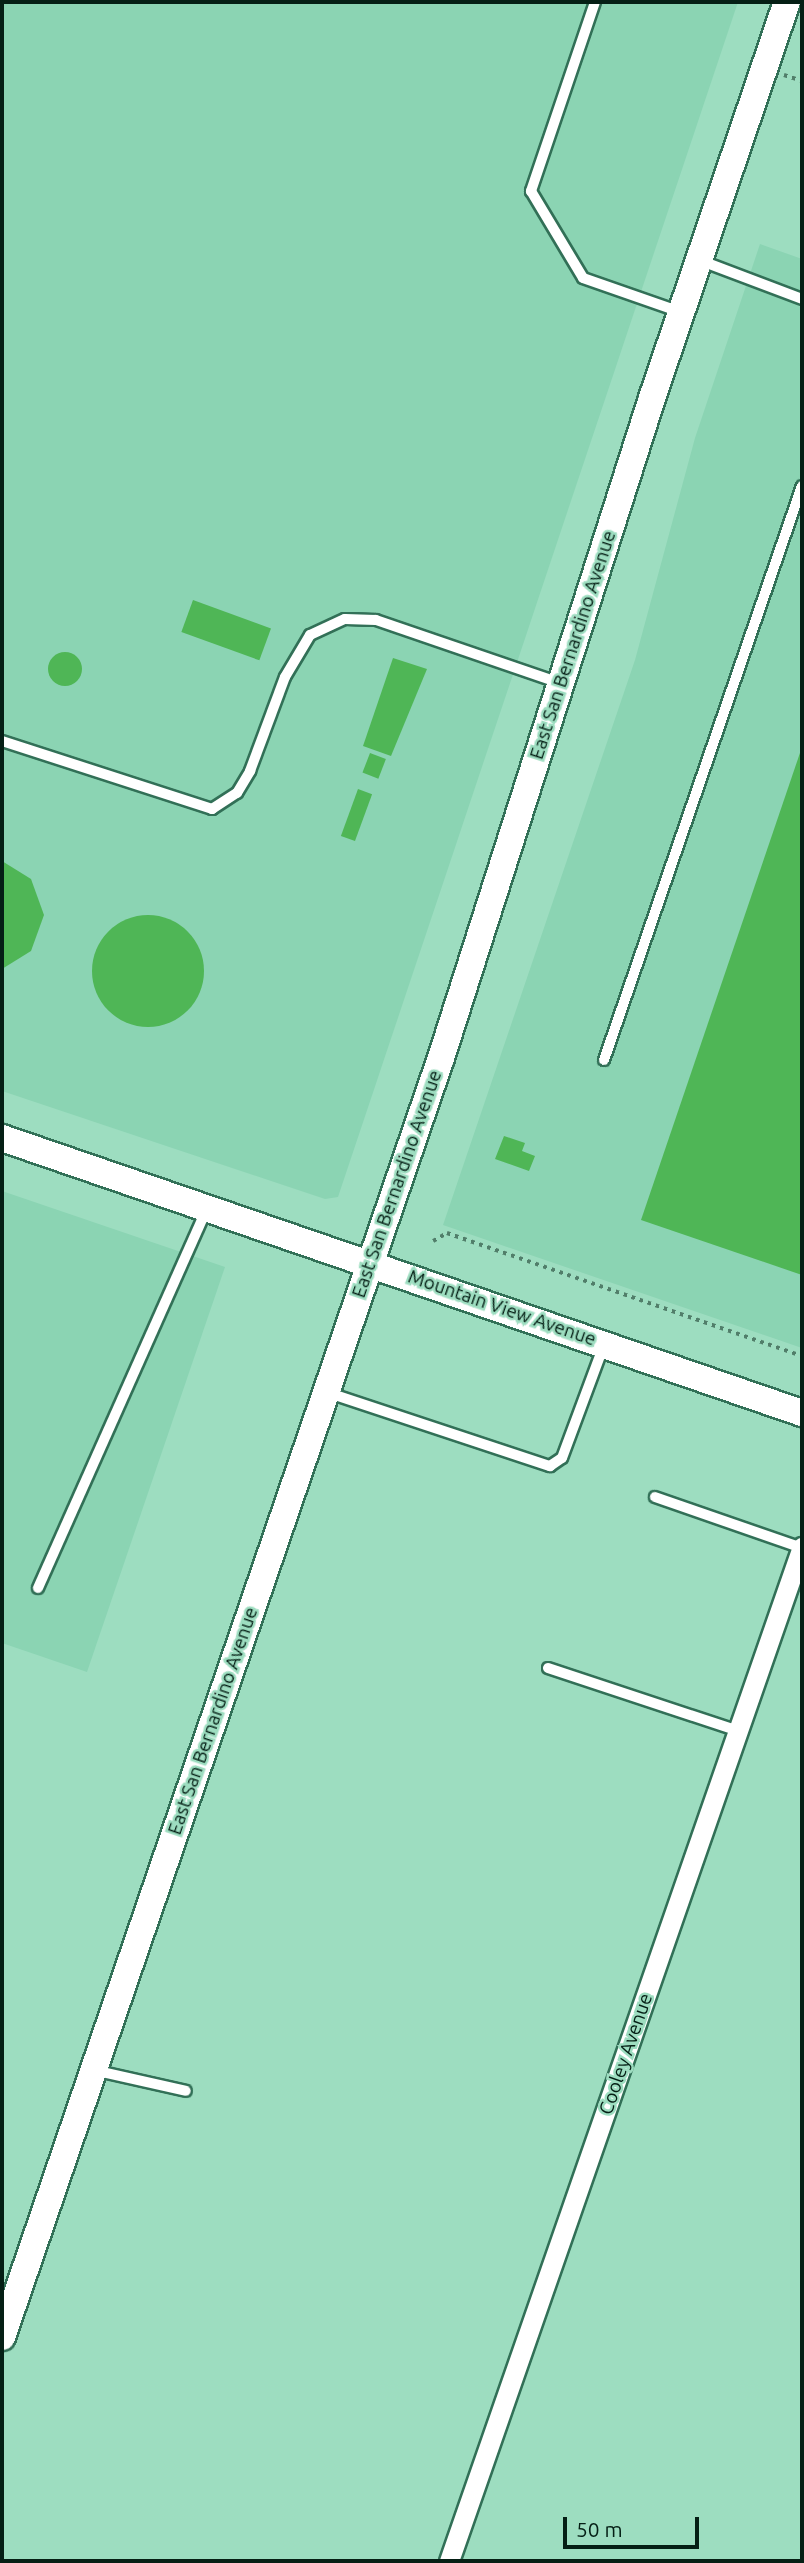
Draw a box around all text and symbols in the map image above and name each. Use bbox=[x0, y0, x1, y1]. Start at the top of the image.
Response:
street label: East San Bernardino Avenue bbox=[525, 528, 621, 762]
street label: East San Bernardino Avenue bbox=[347, 1067, 447, 1301]
street label: Mountain View Avenue bbox=[405, 1265, 599, 1351]
street label: East San Bernardino Avenue bbox=[163, 1604, 263, 1838]
street label: Cooley Avenue bbox=[595, 1990, 657, 2118]
scale bar bbox=[566, 2504, 702, 2548]
text: 50 m bbox=[576, 2517, 623, 2541]

